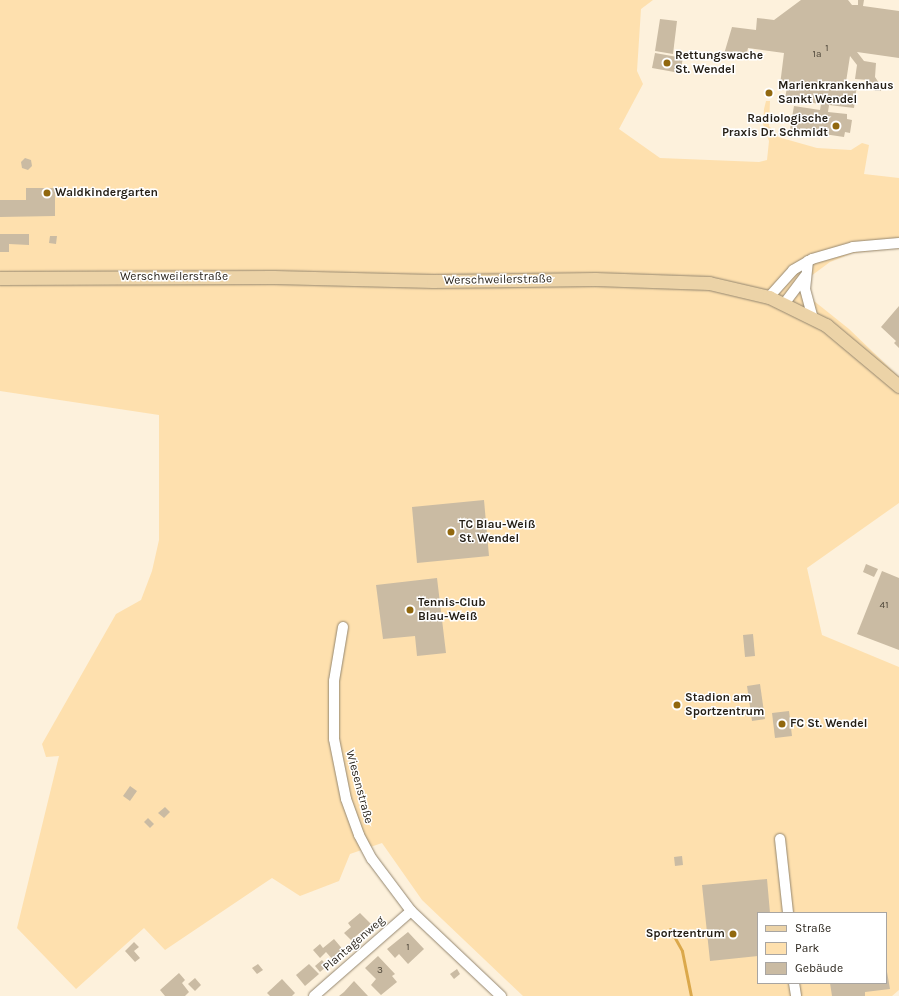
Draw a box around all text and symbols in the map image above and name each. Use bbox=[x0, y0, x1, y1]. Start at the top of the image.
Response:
house number: 1 bbox=[825, 43, 829, 55]
place label: Rettungswache St. Wendel bbox=[675, 49, 763, 77]
house number: 1a bbox=[813, 49, 821, 61]
marker: Rettungswache St. Wendel bbox=[662, 58, 672, 68]
place label: Marienkrankenhaus Sankt Wendel bbox=[778, 79, 894, 107]
marker: Marienkrankenhaus Sankt Wendel bbox=[763, 87, 775, 99]
place label: Radiologische Praxis Dr. Schmidt bbox=[722, 112, 828, 140]
marker: Radiologische Praxis Dr. Schmidt bbox=[831, 121, 841, 131]
place label: Waldkindergarten bbox=[55, 186, 158, 200]
marker: Waldkindergarten bbox=[42, 188, 52, 198]
street label: Werschweilerstraße bbox=[120, 270, 228, 284]
street label: Werschweilerstraße bbox=[444, 272, 552, 288]
place label: TC Blau-Weiß St. Wendel bbox=[459, 518, 535, 546]
marker: TC Blau-Weiß St. Wendel bbox=[446, 527, 456, 537]
place label: Tennis-Club Blau-Weiß bbox=[418, 596, 486, 624]
house number: 41 bbox=[880, 600, 888, 612]
marker: Tennis-Club Blau-Weiß bbox=[405, 605, 415, 615]
place label: Stadion am Sportzentrum bbox=[685, 691, 764, 719]
marker: Stadion am Sportzentrum bbox=[672, 700, 682, 710]
place label: FC St. Wendel bbox=[790, 717, 867, 731]
marker: FC St. Wendel bbox=[777, 719, 787, 729]
street label: Wiesenstraße bbox=[342, 749, 376, 825]
legend bbox=[757, 912, 887, 984]
street label: Plantagenweg bbox=[320, 913, 388, 975]
text: Straße bbox=[795, 921, 831, 935]
place label: Sportzentrum bbox=[646, 927, 725, 941]
marker: Sportzentrum bbox=[728, 929, 738, 939]
text: Park bbox=[795, 941, 819, 955]
house number: 1 bbox=[406, 942, 410, 954]
text: Gebäude bbox=[795, 961, 843, 975]
house number: 3 bbox=[377, 965, 383, 977]

